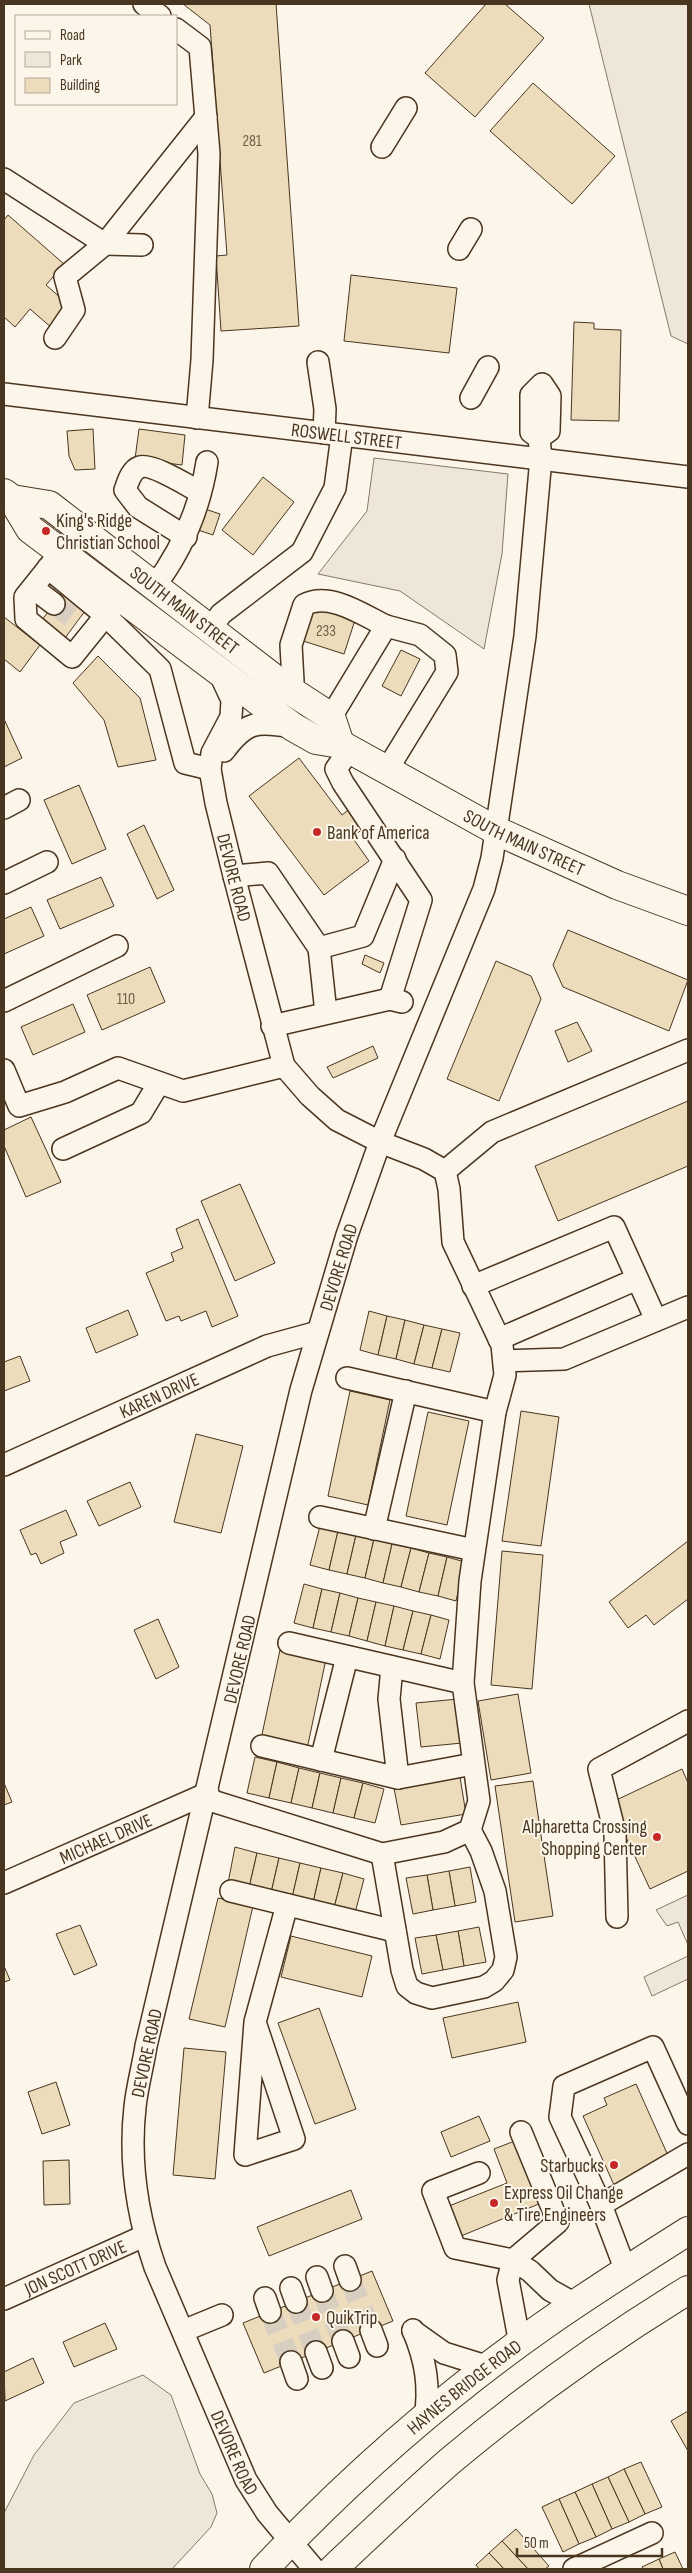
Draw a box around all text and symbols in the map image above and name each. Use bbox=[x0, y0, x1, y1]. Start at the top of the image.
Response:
legend bbox=[15, 15, 178, 105]
text: Road bbox=[60, 26, 85, 45]
text: Park bbox=[60, 51, 82, 70]
text: Building bbox=[60, 76, 100, 95]
house number: 281 bbox=[242, 132, 262, 151]
street label: ROSWELL STREET bbox=[290, 419, 403, 455]
place label: King's Ridge Christian School bbox=[56, 510, 160, 555]
marker: King's Ridge Christian School bbox=[40, 525, 52, 537]
street label: SOUTH MAIN STREET bbox=[125, 562, 243, 660]
house number: 233 bbox=[316, 622, 336, 641]
street label: SOUTH MAIN STREET bbox=[459, 805, 588, 882]
place label: Bank of America bbox=[327, 822, 430, 845]
marker: Bank of America bbox=[311, 826, 323, 838]
street label: DEVORE ROAD bbox=[211, 831, 256, 924]
house number: 110 bbox=[117, 990, 135, 1009]
street label: DEVORE ROAD bbox=[315, 1221, 364, 1314]
street label: KAREN DRIVE bbox=[116, 1368, 203, 1424]
street label: DEVORE ROAD bbox=[219, 1613, 262, 1706]
street label: MICHAEL DRIVE bbox=[56, 1809, 156, 1870]
place label: Alpharetta Crossing Shopping Center bbox=[521, 1816, 648, 1861]
marker: Alpharetta Crossing Shopping Center bbox=[651, 1831, 663, 1843]
street label: DEVORE ROAD bbox=[127, 2007, 168, 2100]
place label: Starbucks bbox=[540, 2155, 604, 2178]
marker: Starbucks bbox=[608, 2159, 620, 2171]
place label: Express Oil Change & Tire Engineers bbox=[504, 2182, 623, 2227]
marker: Express Oil Change & Tire Engineers bbox=[488, 2197, 500, 2209]
street label: JON SCOTT DRIVE bbox=[20, 2235, 130, 2302]
place label: QuikTrip bbox=[326, 2307, 377, 2330]
marker: QuikTrip bbox=[310, 2311, 322, 2323]
street label: HAYNES BRIDGE ROAD bbox=[403, 2335, 527, 2440]
street label: DEVORE ROAD bbox=[205, 2407, 263, 2500]
scale bar bbox=[517, 2526, 662, 2558]
text: 50 m bbox=[524, 2534, 549, 2553]

